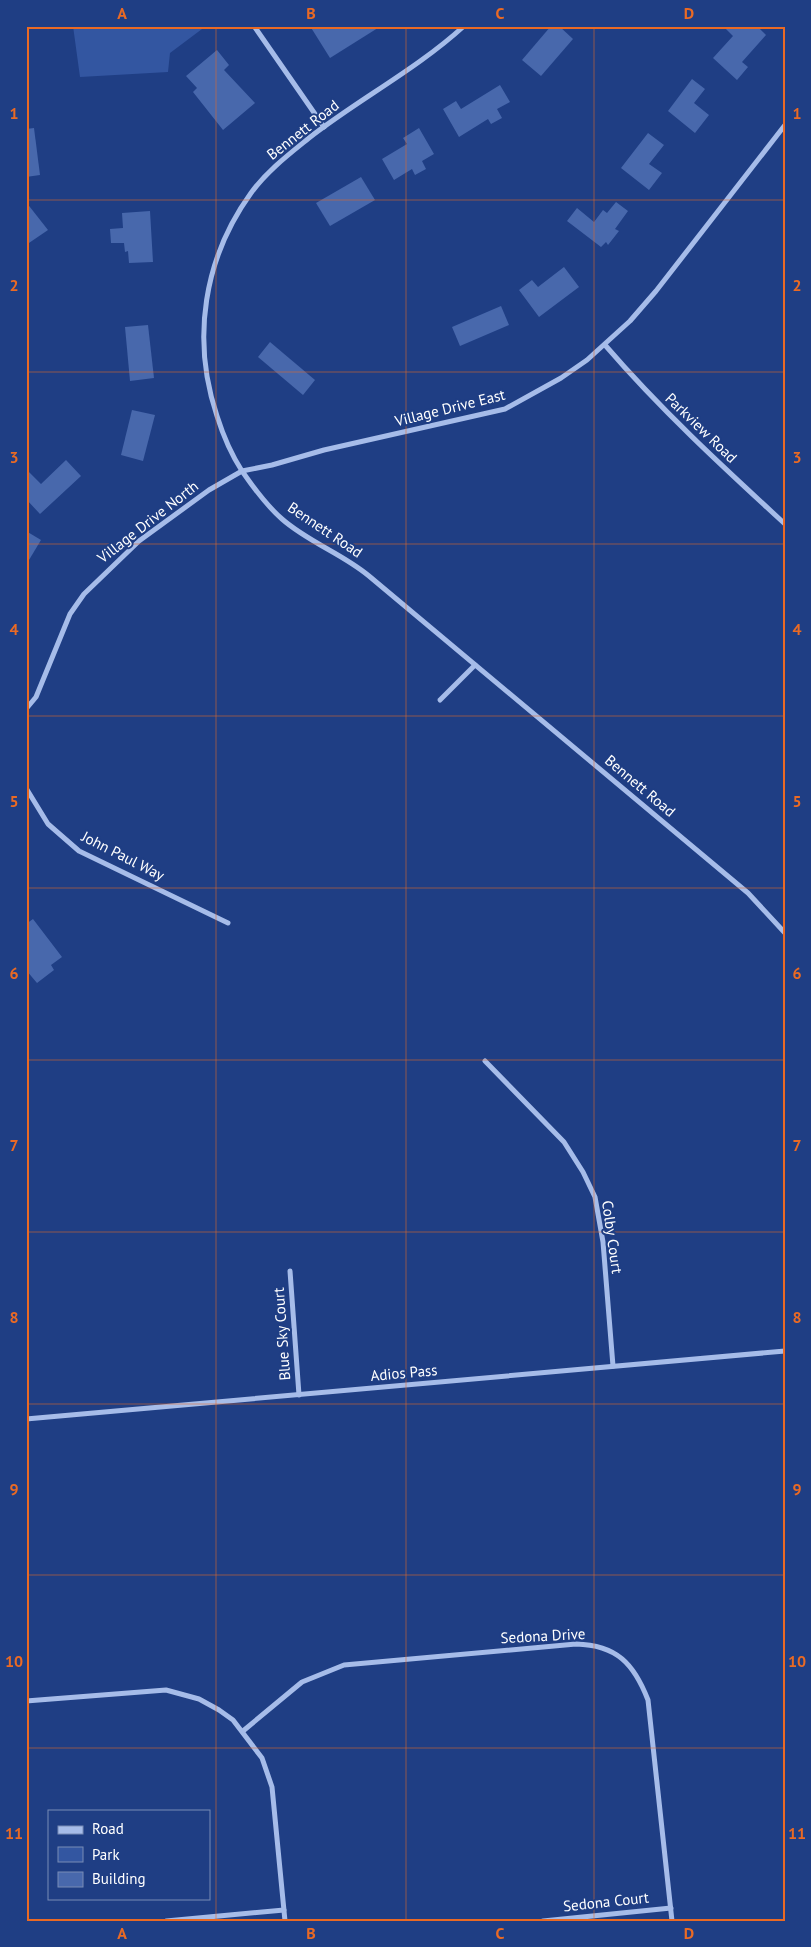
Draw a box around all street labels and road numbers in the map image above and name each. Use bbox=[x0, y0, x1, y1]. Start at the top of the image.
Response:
street label: Bennett Road bbox=[263, 96, 343, 164]
street label: Village Drive East bbox=[392, 385, 507, 431]
street label: Parkview Road bbox=[661, 389, 741, 467]
street label: Village Drive North bbox=[93, 476, 202, 568]
street label: Bennett Road bbox=[284, 498, 366, 562]
street label: Bennett Road bbox=[601, 751, 679, 821]
street label: John Paul Way bbox=[78, 826, 168, 885]
street label: Colby Court bbox=[598, 1199, 627, 1275]
street label: Blue Sky Court bbox=[269, 1287, 294, 1381]
street label: Adios Pass bbox=[370, 1360, 438, 1385]
street label: Sedona Drive bbox=[500, 1624, 586, 1647]
street label: Sedona Court bbox=[562, 1888, 650, 1915]

